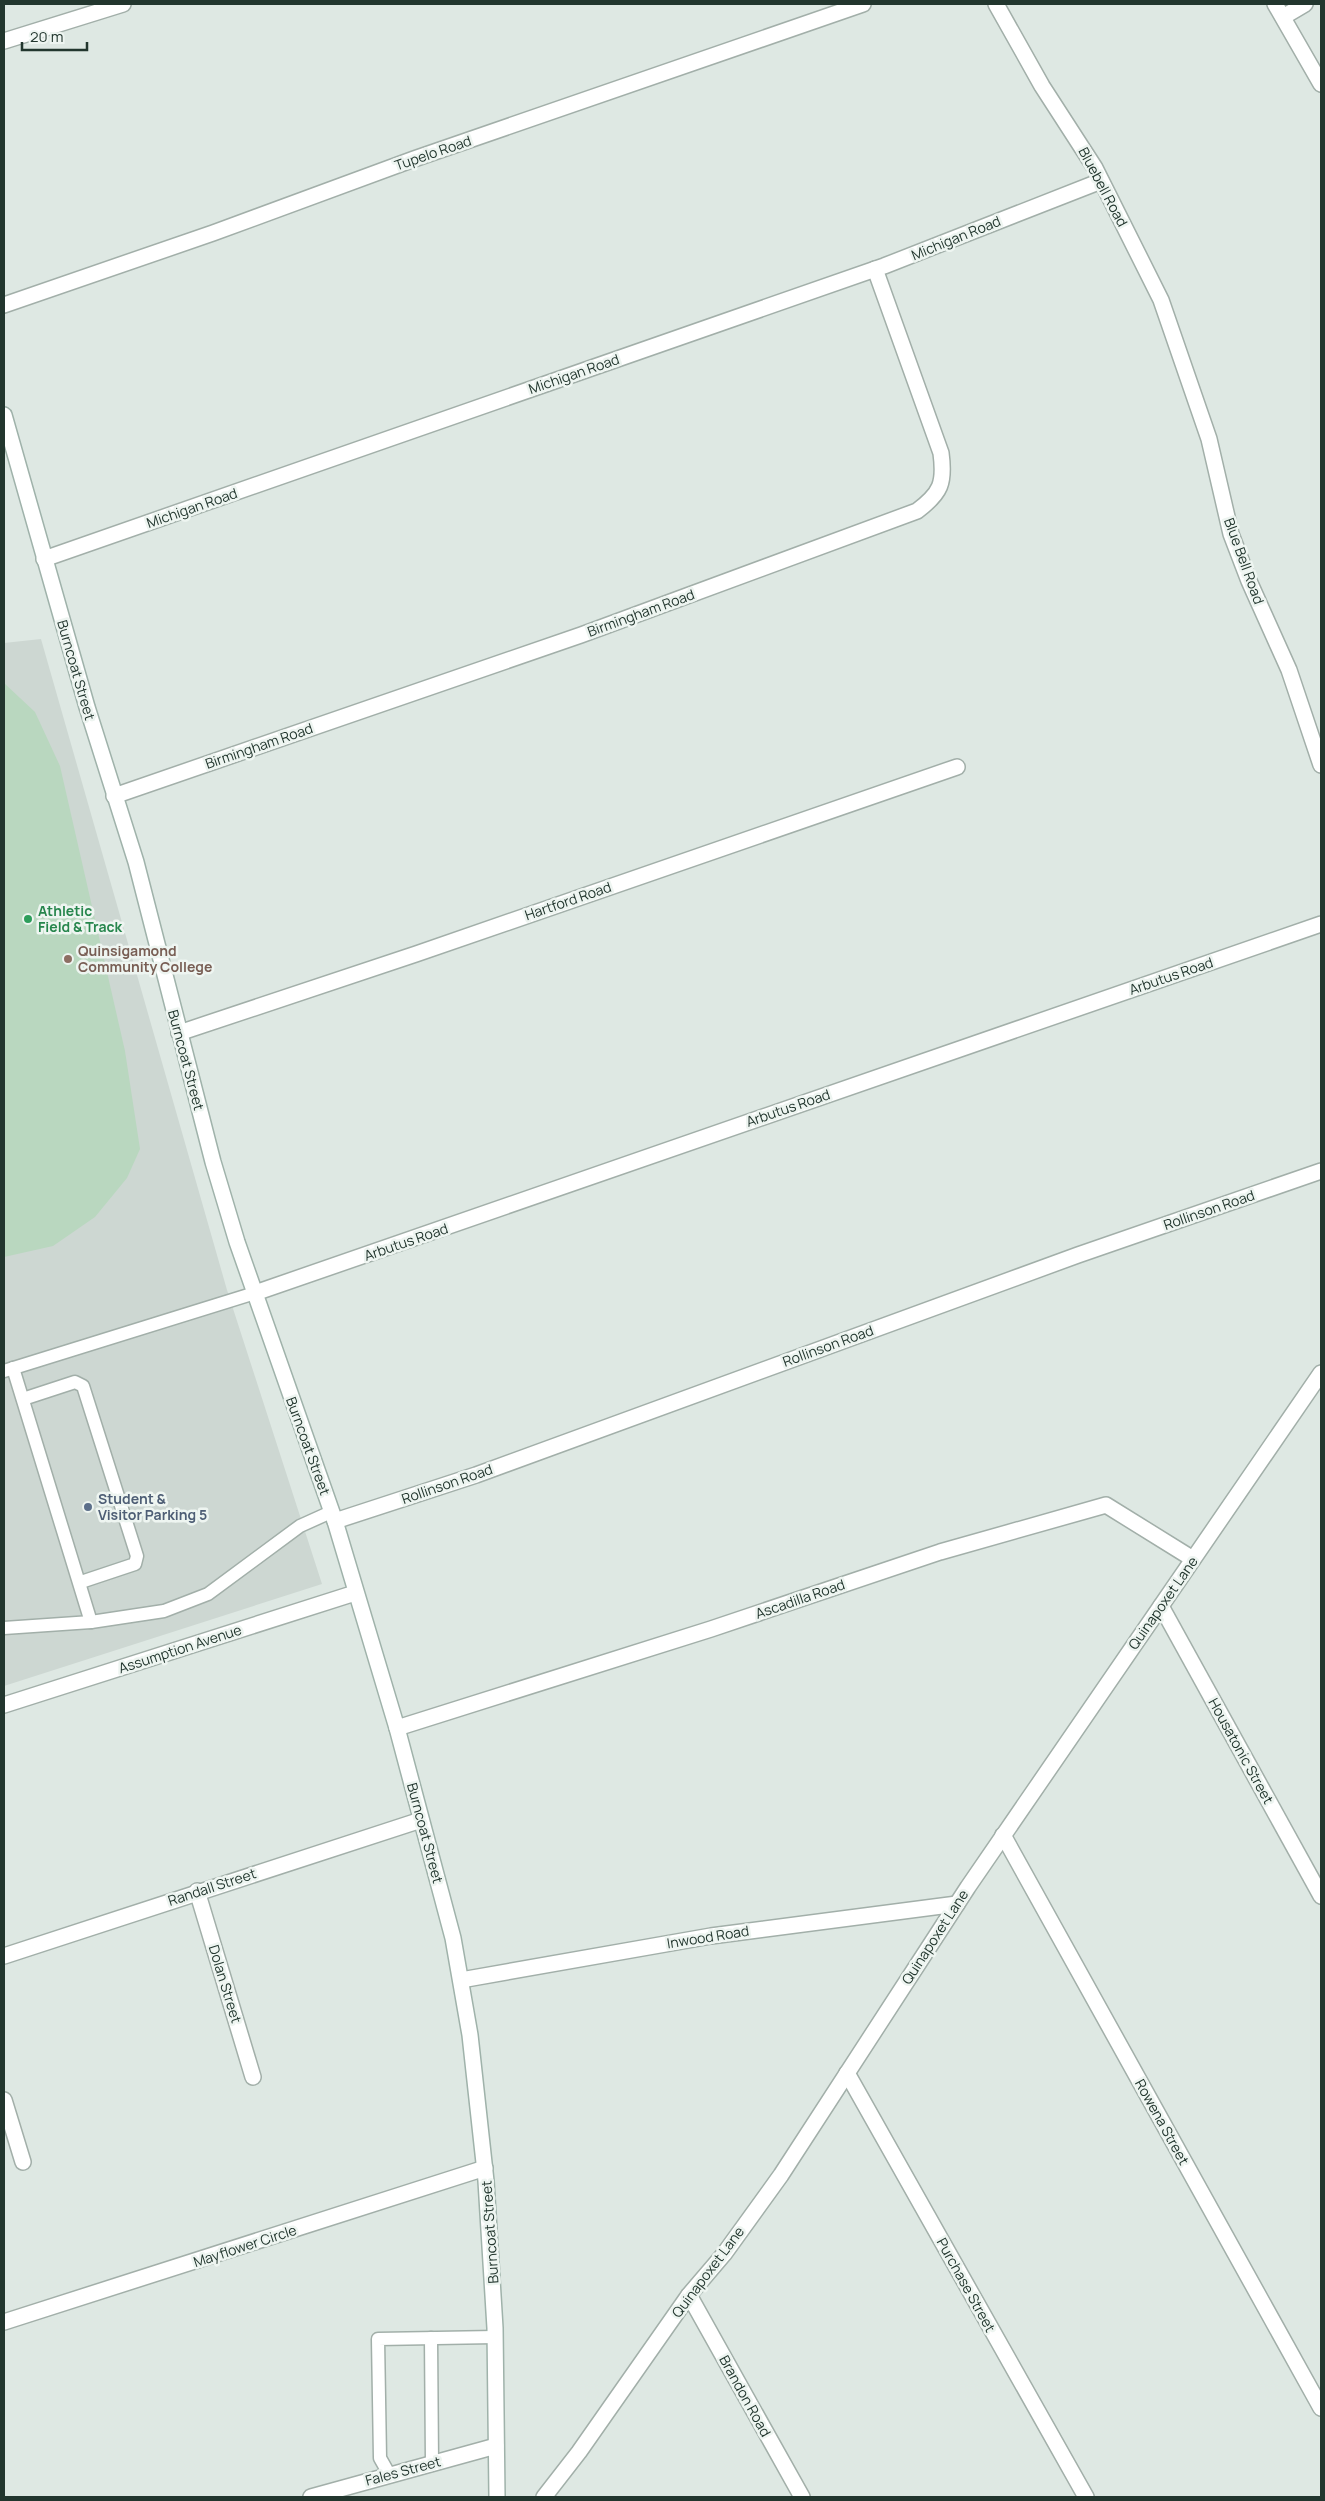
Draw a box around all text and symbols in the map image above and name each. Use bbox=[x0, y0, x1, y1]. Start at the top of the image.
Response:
scale bar bbox=[22, 20, 88, 52]
text: 20 m bbox=[30, 26, 63, 47]
street label: Tupelo Road bbox=[392, 131, 474, 175]
street label: Bluebell Road bbox=[1075, 144, 1132, 230]
street label: Michigan Road bbox=[908, 211, 1003, 264]
street label: Michigan Road bbox=[526, 349, 622, 398]
street label: Michigan Road bbox=[144, 483, 240, 532]
street label: Blue Bell Road bbox=[1220, 515, 1269, 607]
street label: Birmingham Road bbox=[585, 584, 697, 641]
street label: Burncoat Street bbox=[53, 618, 100, 723]
street label: Birmingham Road bbox=[203, 718, 315, 773]
street label: Hartford Road bbox=[522, 877, 614, 924]
place label: Athletic Field & Track bbox=[38, 901, 123, 936]
marker: Athletic Field & Track bbox=[22, 913, 34, 925]
place label: Quinsigamond Community College bbox=[78, 941, 212, 976]
street label: Arbutus Road bbox=[1126, 952, 1215, 999]
marker: Quinsigamond Community College bbox=[62, 953, 74, 965]
street label: Burncoat Street bbox=[164, 1008, 209, 1113]
street label: Arbutus Road bbox=[743, 1084, 832, 1131]
street label: Rollinson Road bbox=[1161, 1185, 1257, 1234]
street label: Arbutus Road bbox=[361, 1218, 450, 1265]
street label: Rollinson Road bbox=[780, 1320, 876, 1371]
street label: Burncoat Street bbox=[282, 1394, 335, 1498]
street label: Rollinson Road bbox=[399, 1459, 495, 1508]
place label: Student & Visitor Parking 5 bbox=[98, 1489, 207, 1524]
marker: Student & Visitor Parking 5 bbox=[82, 1501, 94, 1513]
street label: Quinapoxet Lane bbox=[1123, 1552, 1202, 1653]
street label: Ascadilla Road bbox=[753, 1574, 847, 1623]
street label: Assumption Avenue bbox=[116, 1620, 244, 1677]
street label: Housatonic Street bbox=[1204, 1694, 1279, 1807]
street label: Burncoat Street bbox=[403, 1781, 448, 1886]
street label: Randall Street bbox=[165, 1863, 259, 1910]
street label: Quinapoxet Lane bbox=[897, 1886, 972, 1988]
street label: Inwood Road bbox=[666, 1921, 750, 1952]
street label: Dolan Street bbox=[205, 1942, 247, 2026]
street label: Rowena Street bbox=[1131, 2075, 1194, 2168]
street label: Burncoat Street bbox=[476, 2179, 503, 2284]
street label: Mayflower Circle bbox=[191, 2220, 299, 2271]
street label: Quinapoxet Lane bbox=[667, 2222, 748, 2321]
street label: Purchase Street bbox=[933, 2234, 1000, 2336]
street label: Brandon Road bbox=[715, 2352, 776, 2440]
street label: Fales Street bbox=[363, 2451, 443, 2490]

